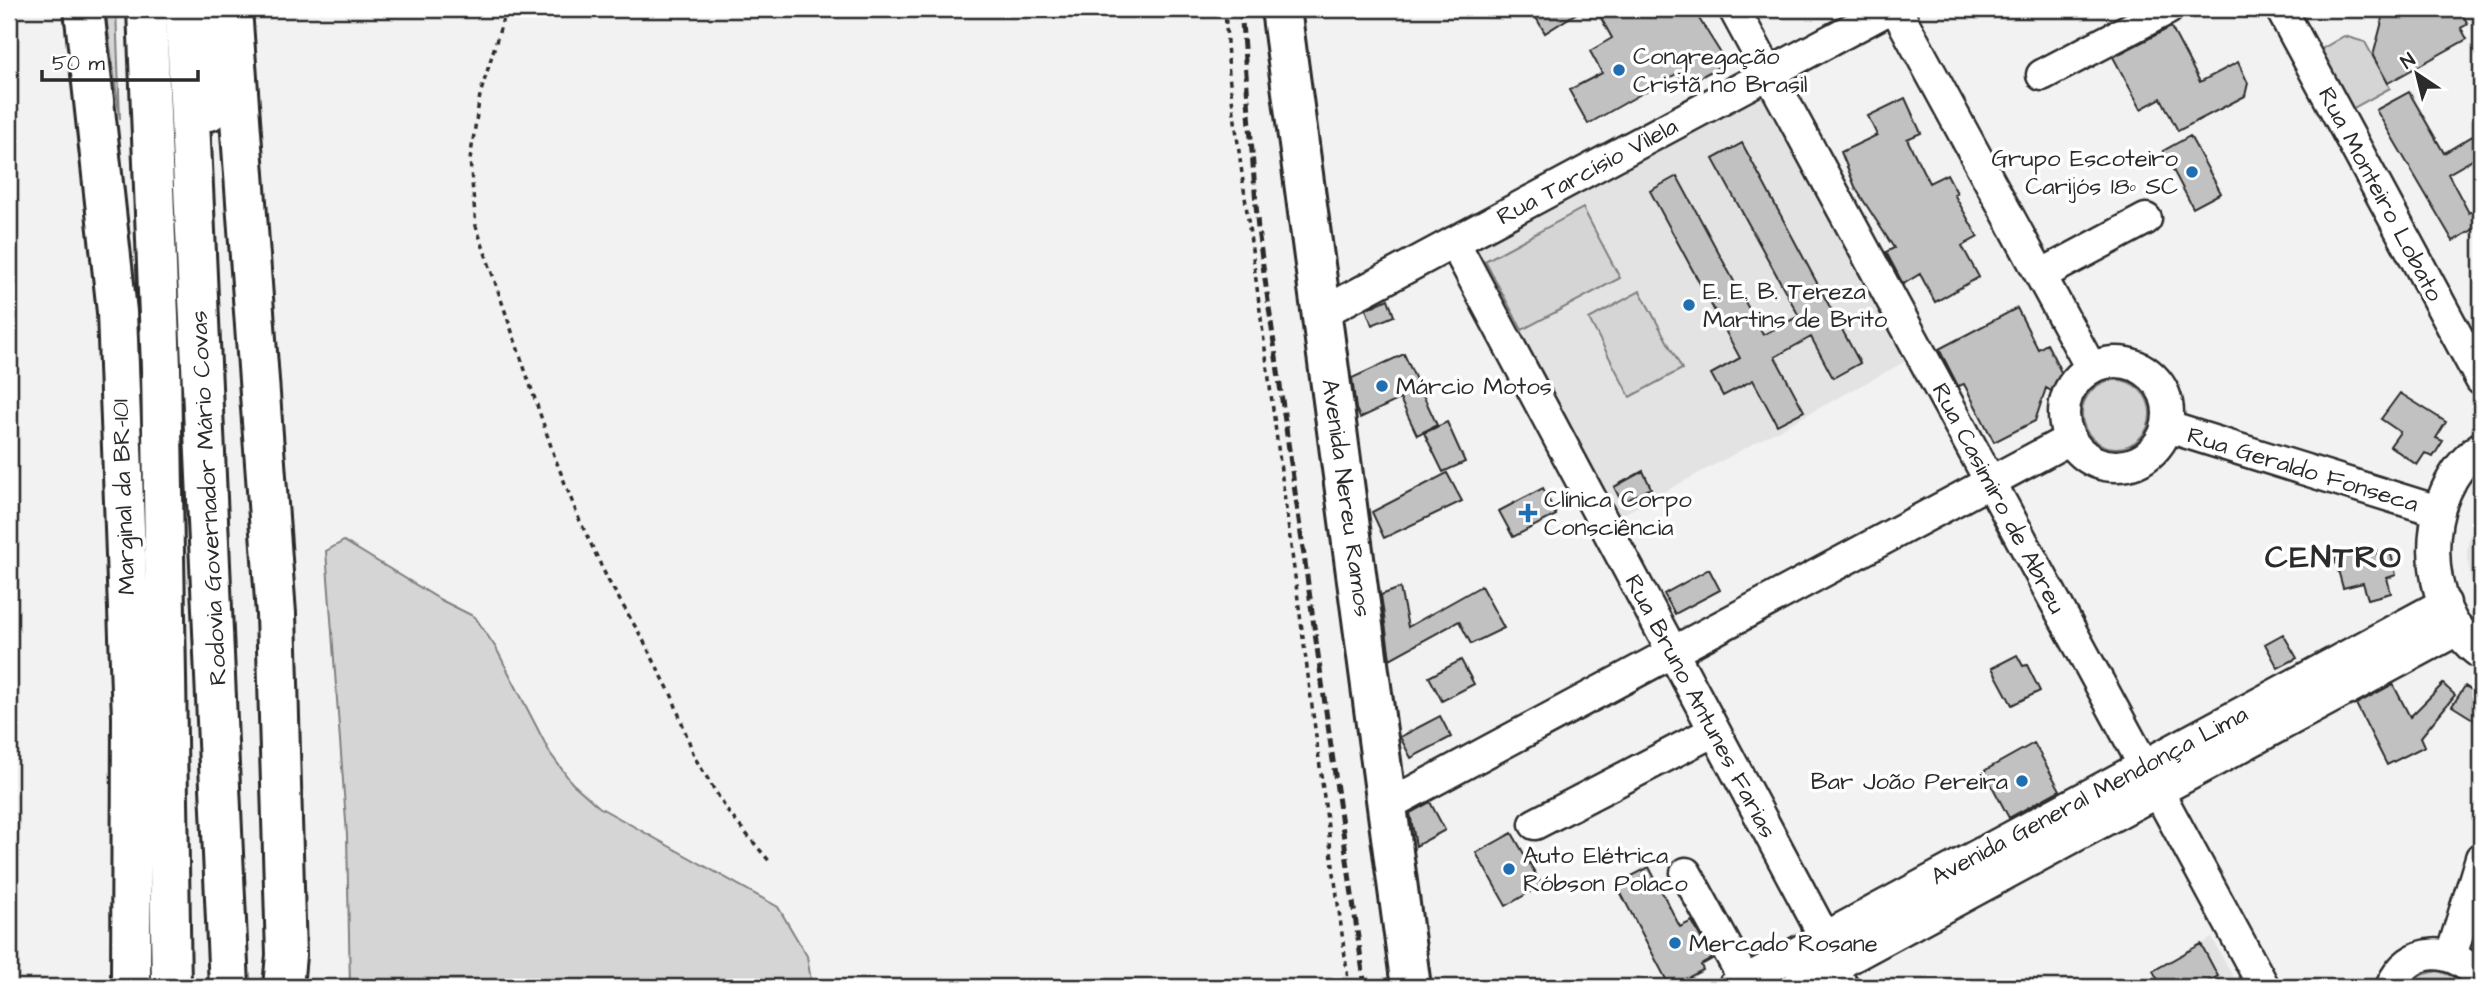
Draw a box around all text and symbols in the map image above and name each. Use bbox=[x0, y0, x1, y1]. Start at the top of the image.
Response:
scale bar bbox=[42, 38, 198, 82]
north arrow bbox=[2382, 38, 2452, 108]
place label: Congregação Cristã no Brasil bbox=[1633, 40, 1808, 102]
text: N bbox=[2395, 47, 2421, 76]
text: 50 m bbox=[52, 49, 106, 78]
marker: Congregação Cristã no Brasil bbox=[1611, 62, 1627, 78]
street label: Rua Monteiro Lobato bbox=[2309, 81, 2451, 308]
street label: Rua Tarcísio Vilela bbox=[1491, 110, 1684, 234]
place label: Grupo Escoteiro Carijós 18º SC bbox=[1991, 142, 2179, 204]
marker: Grupo Escoteiro Carijós 18º SC bbox=[2184, 164, 2200, 180]
place label: E. E. B. Tereza Martins de Brito bbox=[1703, 275, 1888, 337]
marker: E. E. B. Tereza Martins de Brito bbox=[1681, 297, 1697, 313]
street label: Rodovia Governador Mário Covas bbox=[182, 310, 236, 686]
place label: Márcio Motos bbox=[1396, 370, 1552, 404]
street label: Avenida Nereu Ramos bbox=[1312, 377, 1380, 619]
street label: Rua Casimiro de Abreu bbox=[1923, 377, 2073, 620]
marker: Márcio Motos bbox=[1374, 378, 1390, 394]
street label: Marginal da BR-101 bbox=[104, 398, 145, 595]
street label: Rua Geraldo Fonseca bbox=[2183, 419, 2422, 521]
place label: Clínica Corpo Consciência bbox=[1544, 483, 1692, 545]
marker: Clínica Corpo Consciência bbox=[1518, 503, 1538, 523]
district label: CENTRO bbox=[2265, 535, 2403, 580]
street label: Rua Bruno Antunes Farias bbox=[1616, 568, 1784, 845]
street label: Avenida General Mendonça Lima bbox=[1925, 698, 2254, 894]
place label: Bar João Pereira bbox=[1811, 765, 2008, 799]
marker: Bar João Pereira bbox=[2014, 773, 2030, 789]
place label: Auto Elétrica Róbson Polaco bbox=[1523, 839, 1688, 901]
marker: Auto Elétrica Róbson Polaco bbox=[1501, 861, 1517, 877]
place label: Mercado Rosane bbox=[1689, 927, 1878, 961]
marker: Mercado Rosane bbox=[1667, 935, 1683, 951]

